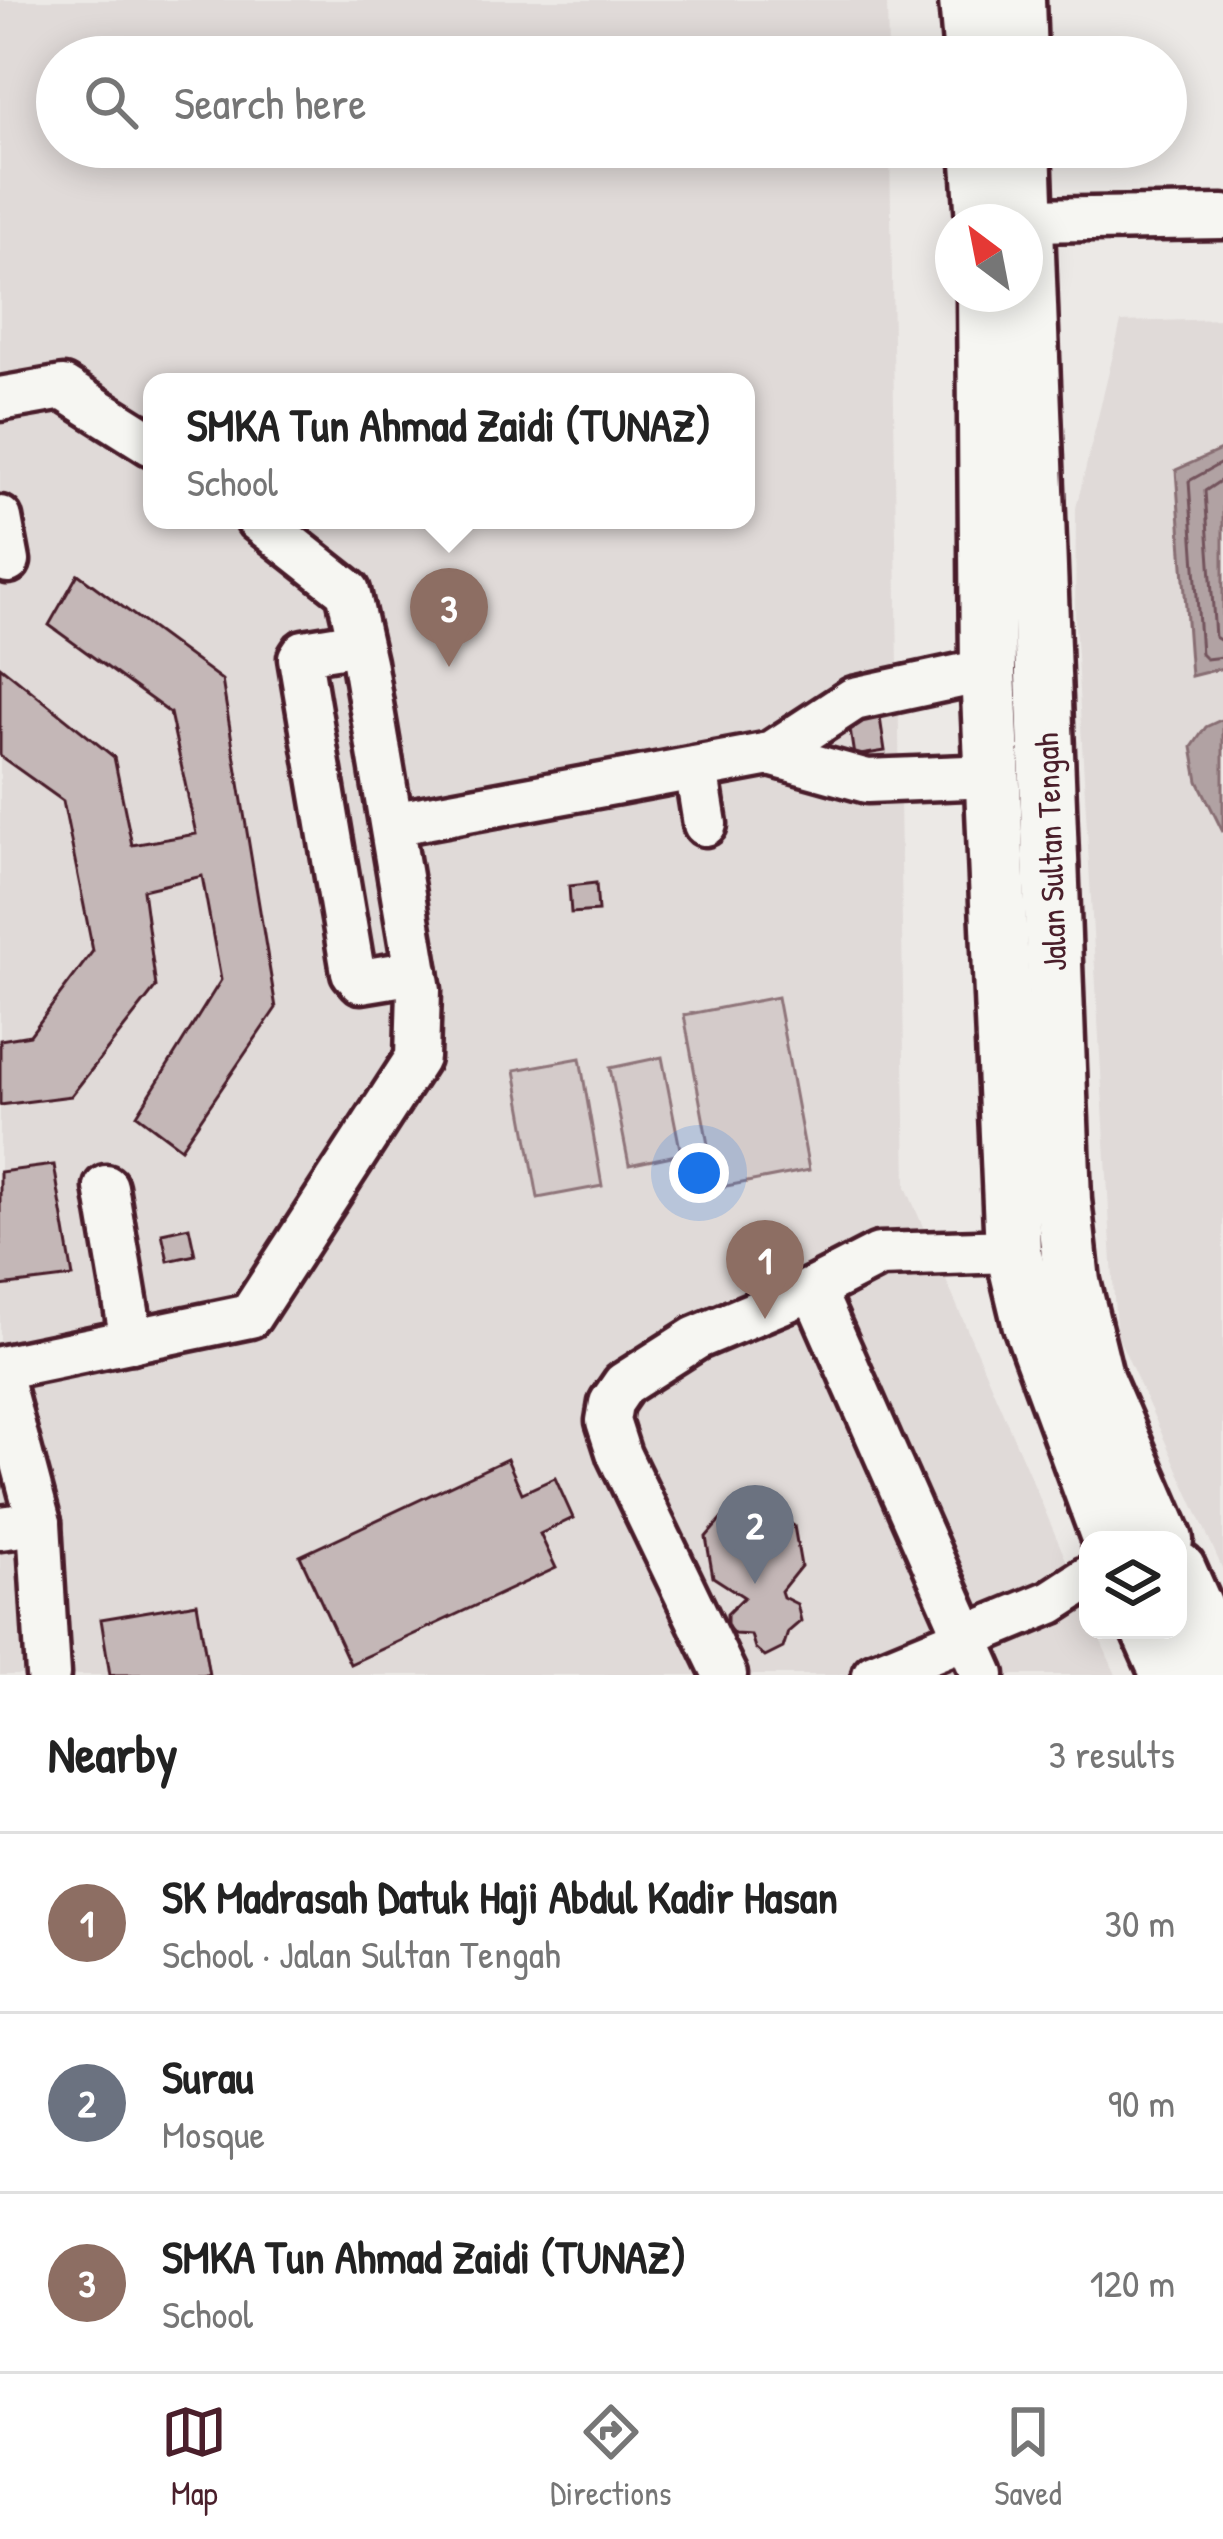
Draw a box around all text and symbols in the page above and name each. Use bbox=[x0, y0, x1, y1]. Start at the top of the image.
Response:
search box bbox=[36, 36, 1187, 168]
icon: search bbox=[78, 69, 144, 135]
text: Search here bbox=[174, 72, 366, 133]
north arrow bbox=[935, 204, 1043, 312]
popup bbox=[143, 373, 755, 529]
text: SMKA Tun Ahmad Zaidi (TUNAZ) bbox=[187, 394, 711, 455]
text: School bbox=[187, 455, 278, 508]
pin: 3 bbox=[410, 568, 488, 667]
street label: Jalan Sultan Tengah bbox=[1024, 732, 1077, 972]
your location bbox=[669, 1143, 729, 1203]
pin: 1 bbox=[726, 1220, 804, 1319]
pin: 2 bbox=[716, 1485, 794, 1584]
map controls bbox=[1079, 1531, 1187, 1639]
button: layers bbox=[1079, 1531, 1187, 1639]
text: Nearby bbox=[48, 1719, 178, 1788]
text: 3 results bbox=[1049, 1727, 1175, 1780]
text: SK Madrasah Datuk Haji Abdul Kadir Hasan bbox=[162, 1866, 838, 1927]
text: 1 bbox=[80, 1896, 94, 1949]
text: 30 m bbox=[1105, 1896, 1175, 1949]
text: School · Jalan Sultan Tengah bbox=[162, 1927, 561, 1980]
text: Surau bbox=[162, 2046, 254, 2107]
text: 2 bbox=[78, 2076, 96, 2129]
text: 90 m bbox=[1108, 2076, 1175, 2129]
text: Mosque bbox=[162, 2107, 265, 2160]
text: SMKA Tun Ahmad Zaidi (TUNAZ) bbox=[162, 2226, 686, 2287]
text: 3 bbox=[78, 2256, 96, 2309]
text: 120 m bbox=[1090, 2256, 1175, 2309]
text: School bbox=[162, 2287, 253, 2340]
tab: Map bbox=[161, 2399, 227, 2515]
tab: Directions bbox=[550, 2399, 672, 2515]
tab: Saved bbox=[994, 2399, 1062, 2515]

